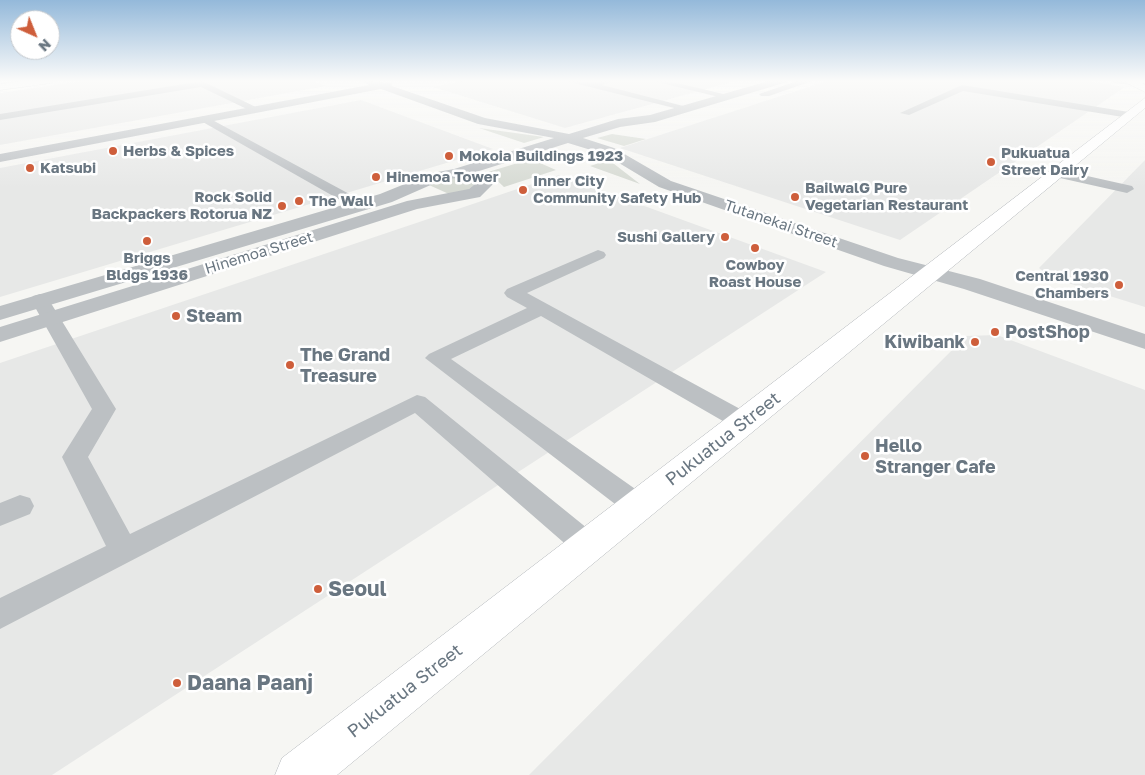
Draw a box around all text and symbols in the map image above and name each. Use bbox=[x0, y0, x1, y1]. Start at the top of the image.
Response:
north arrow bbox=[10, 10, 60, 60]
text: N bbox=[35, 36, 55, 55]
place label: Herbs & Spices bbox=[123, 142, 234, 160]
place label: Pukuatua Street Dairy bbox=[1001, 144, 1089, 179]
marker: Herbs & Spices bbox=[107, 145, 119, 157]
place label: Mokoia Buildings 1923 bbox=[459, 147, 623, 165]
marker: Mokoia Buildings 1923 bbox=[443, 150, 455, 162]
marker: Pukuatua Street Dairy bbox=[985, 156, 997, 168]
place label: Katsubi bbox=[40, 159, 96, 177]
marker: Katsubi bbox=[24, 162, 36, 174]
place label: Hinemoa Tower bbox=[386, 168, 499, 186]
marker: Hinemoa Tower bbox=[370, 171, 382, 183]
place label: Inner City Community Safety Hub bbox=[533, 172, 701, 207]
place label: BailwalG Pure Vegetarian Restaurant bbox=[805, 179, 968, 214]
marker: Inner City Community Safety Hub bbox=[517, 184, 529, 196]
place label: Rock Solid Backpackers Rotorua NZ bbox=[91, 188, 272, 223]
marker: BailwalG Pure Vegetarian Restaurant bbox=[789, 191, 801, 203]
place label: The Wall bbox=[309, 192, 373, 210]
marker: The Wall bbox=[293, 195, 305, 207]
street label: Tutanekai Street bbox=[722, 196, 840, 252]
marker: Rock Solid Backpackers Rotorua NZ bbox=[276, 200, 288, 212]
street label: Hinemoa Street bbox=[203, 228, 315, 278]
place label: Sushi Gallery bbox=[617, 228, 715, 246]
marker: Sushi Gallery bbox=[719, 231, 731, 243]
marker: Briggs Bldgs 1936 bbox=[141, 235, 153, 247]
marker: Cowboy Roast House bbox=[749, 242, 761, 254]
place label: Briggs Bldgs 1936 bbox=[106, 249, 188, 284]
place label: Cowboy Roast House bbox=[709, 256, 801, 291]
place label: Central 1930 Chambers bbox=[1015, 267, 1109, 302]
marker: Central 1930 Chambers bbox=[1113, 279, 1125, 291]
place label: Steam bbox=[186, 305, 242, 327]
marker: Steam bbox=[170, 310, 182, 322]
place label: PostShop bbox=[1005, 321, 1090, 343]
marker: PostShop bbox=[989, 326, 1001, 338]
place label: Kiwibank bbox=[884, 331, 965, 353]
marker: Kiwibank bbox=[969, 336, 981, 348]
place label: The Grand Treasure bbox=[300, 344, 390, 386]
marker: The Grand Treasure bbox=[284, 359, 296, 371]
street label: Pukuatua Street bbox=[661, 387, 785, 491]
place label: Hello Stranger Cafe bbox=[875, 435, 996, 478]
marker: Hello Stranger Cafe bbox=[859, 450, 871, 462]
place label: Seoul bbox=[328, 576, 387, 602]
marker: Seoul bbox=[312, 583, 324, 595]
street label: Pukuatua Street bbox=[343, 639, 467, 743]
place label: Daana Paanj bbox=[187, 670, 313, 696]
marker: Daana Paanj bbox=[171, 677, 183, 689]

